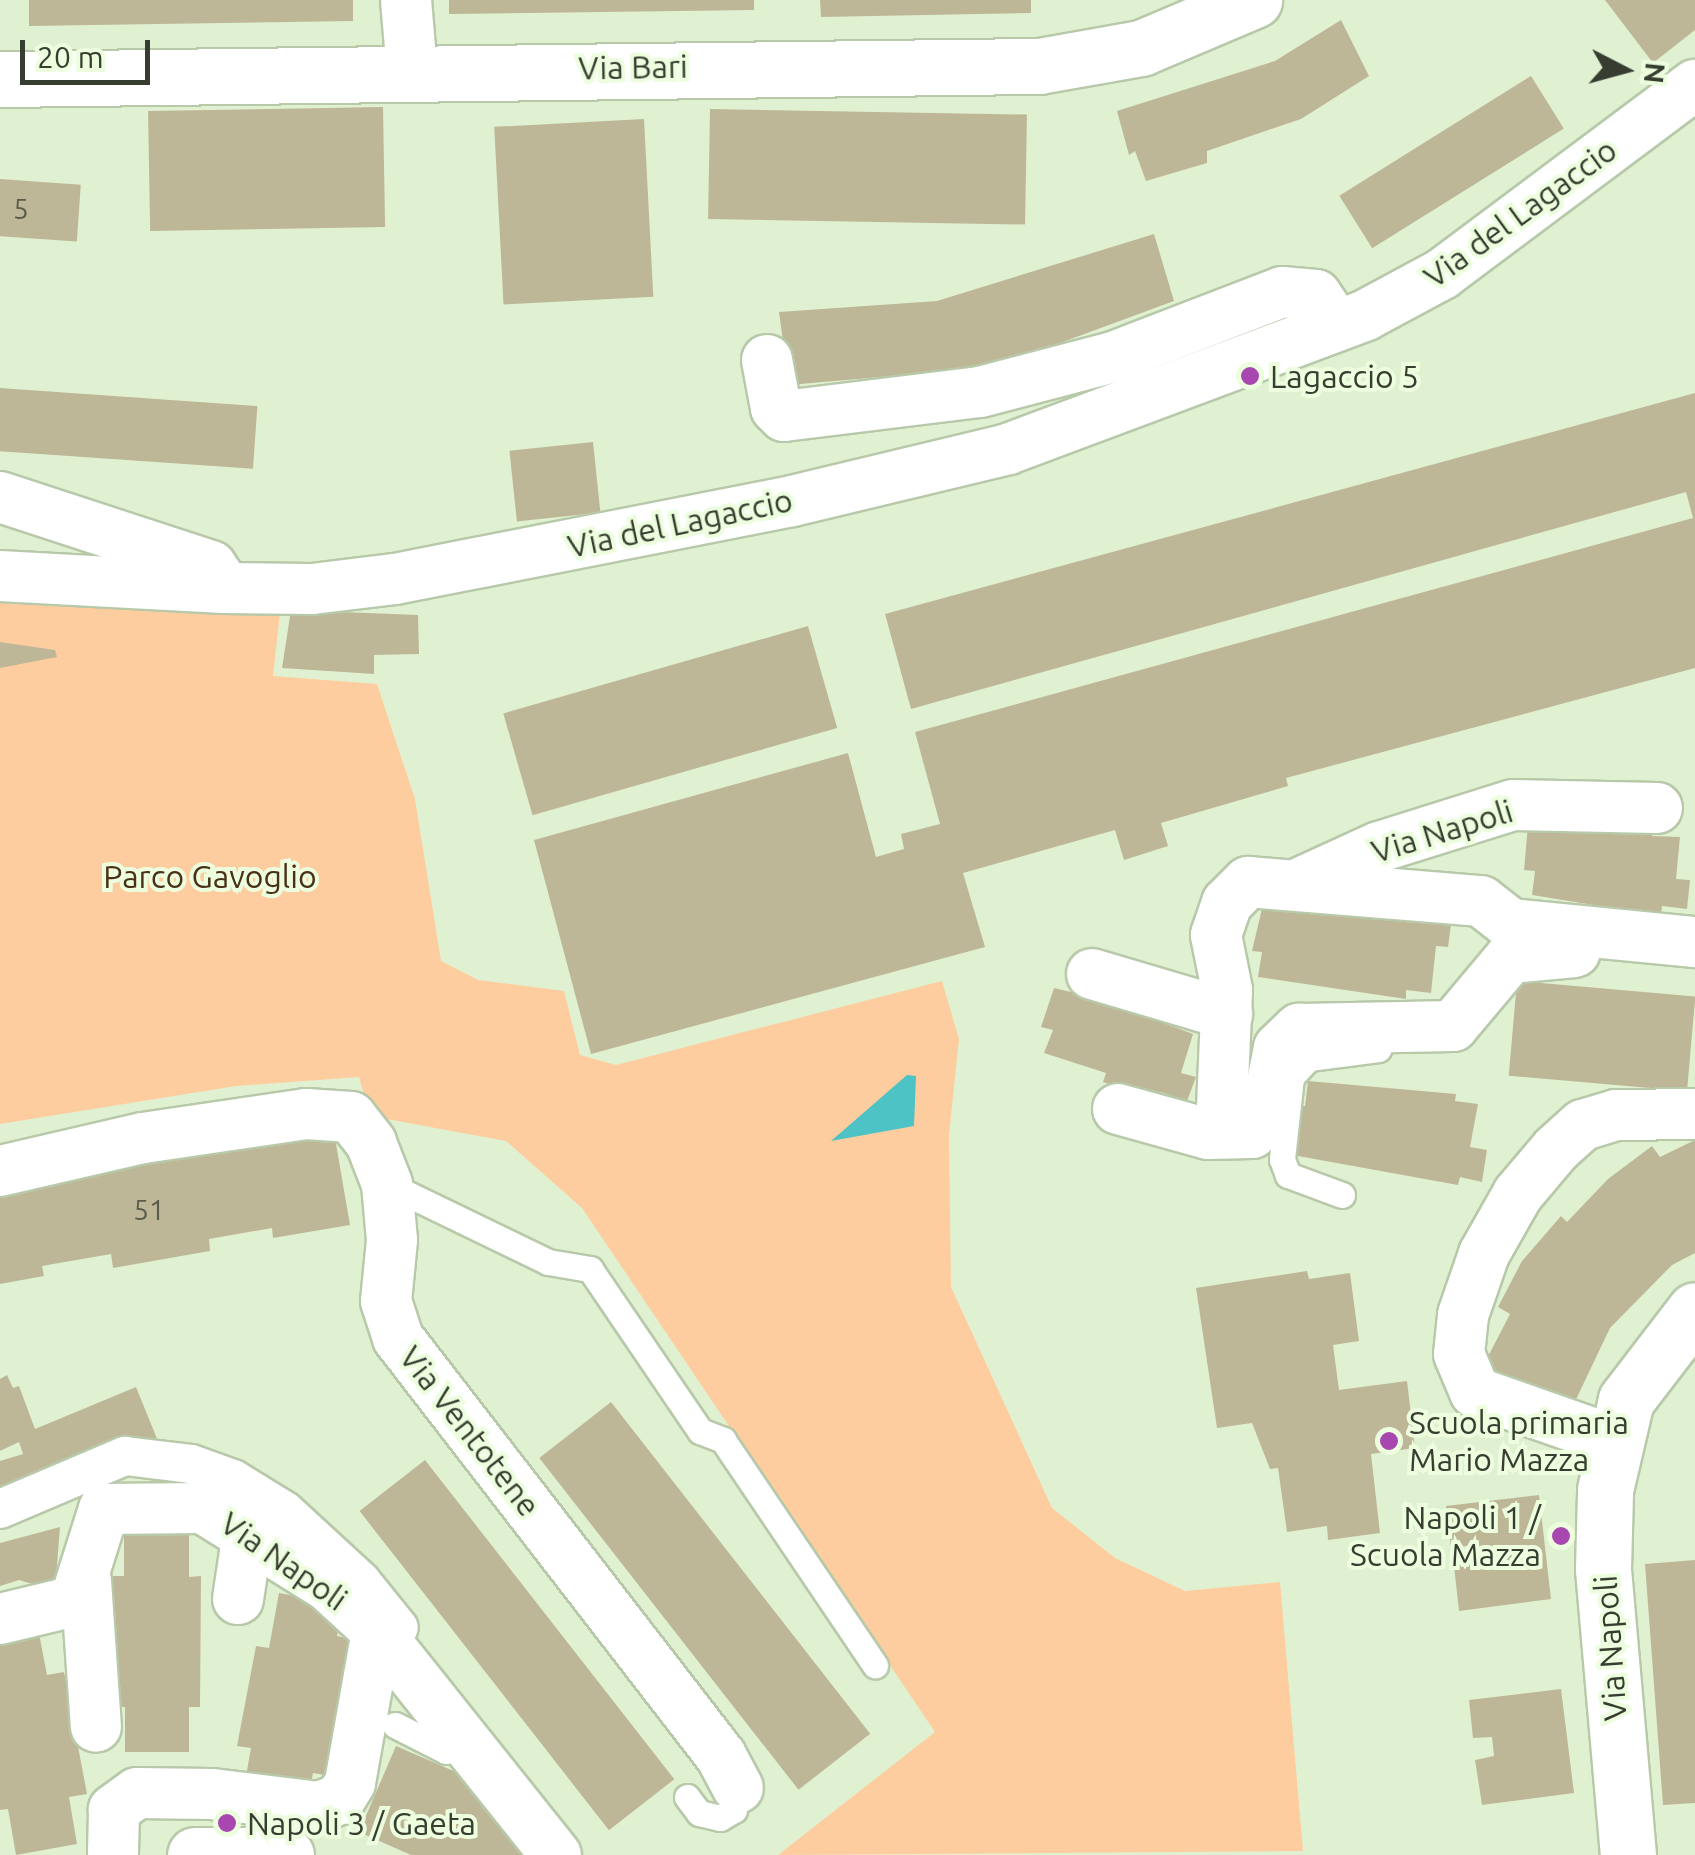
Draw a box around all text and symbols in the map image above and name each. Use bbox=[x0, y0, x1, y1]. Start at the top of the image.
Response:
scale bar bbox=[25, 20, 155, 82]
north arrow bbox=[1575, 20, 1675, 120]
text: 20 m bbox=[37, 40, 104, 74]
street label: Via Bari bbox=[578, 47, 688, 87]
text: N bbox=[1639, 61, 1672, 85]
street label: Via del Lagaccio bbox=[1416, 130, 1624, 296]
house number: 5 bbox=[13, 192, 29, 226]
place label: Lagaccio 5 bbox=[1270, 357, 1419, 395]
marker: Lagaccio 5 bbox=[1239, 365, 1261, 387]
street label: Via del Lagaccio bbox=[564, 480, 796, 566]
street label: Via Napoli bbox=[1367, 791, 1517, 871]
park label: Parco Gavoglio bbox=[103, 857, 317, 895]
house number: 51 bbox=[133, 1193, 165, 1227]
street label: Via Ventotene bbox=[392, 1338, 548, 1524]
place label: Scuola primaria Mario Mazza bbox=[1409, 1404, 1629, 1479]
marker: Scuola primaria Mario Mazza bbox=[1378, 1430, 1400, 1452]
place label: Napoli 1 / Scuola Mazza bbox=[1350, 1499, 1541, 1574]
street label: Via Napoli bbox=[213, 1503, 355, 1619]
marker: Napoli 1 / Scuola Mazza bbox=[1550, 1525, 1572, 1547]
street label: Via Napoli bbox=[1586, 1574, 1634, 1722]
place label: Napoli 3 / Gaeta bbox=[247, 1804, 476, 1842]
marker: Napoli 3 / Gaeta bbox=[216, 1812, 238, 1834]

